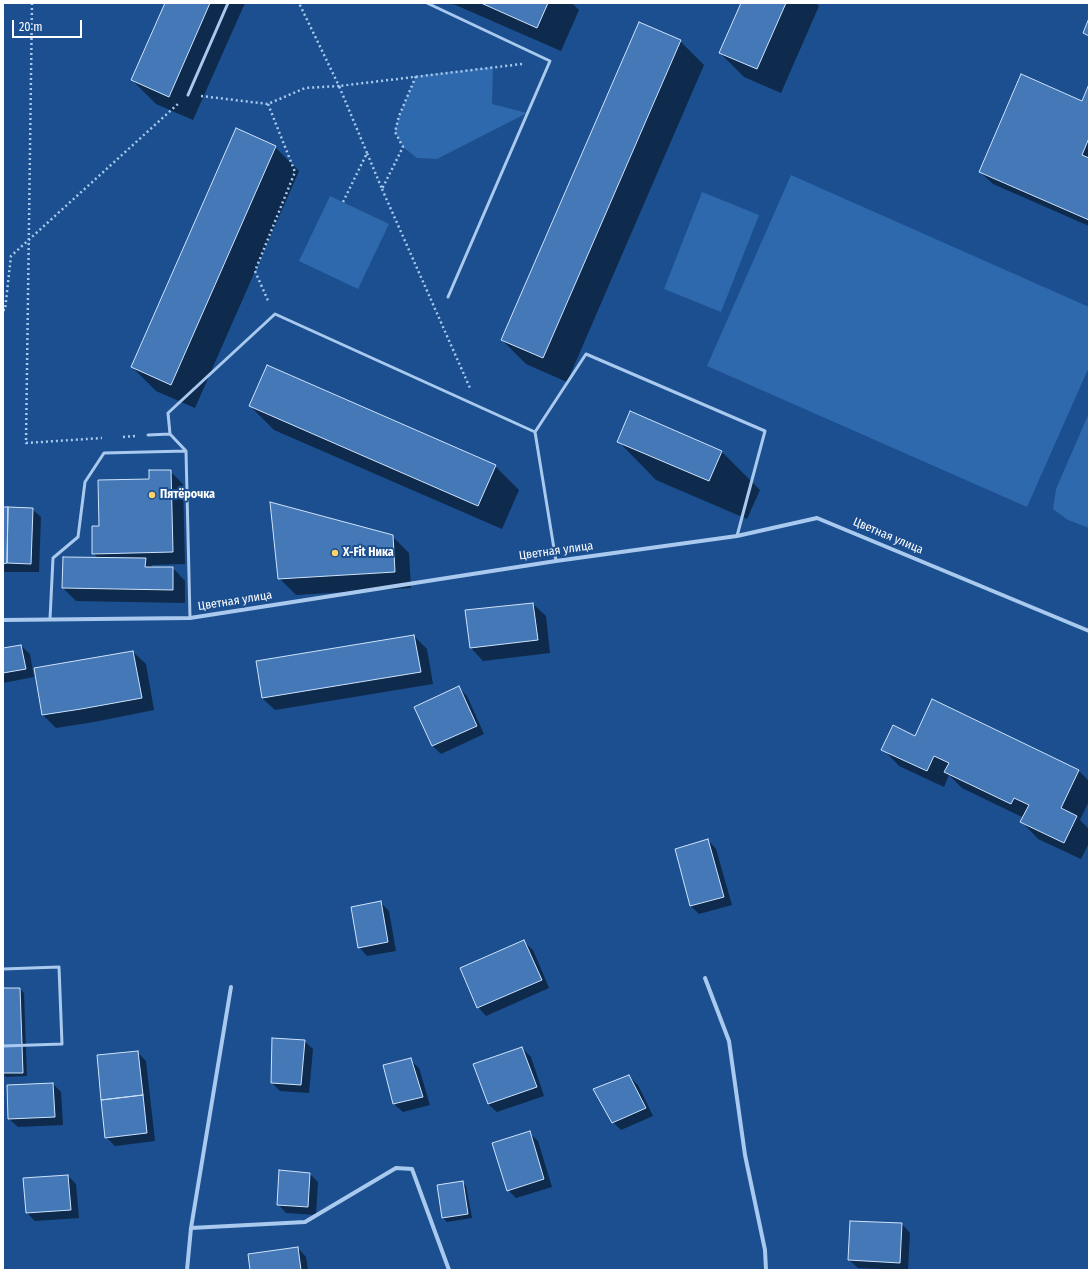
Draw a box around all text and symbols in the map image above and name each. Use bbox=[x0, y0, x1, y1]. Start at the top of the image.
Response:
scale bar bbox=[14, 12, 84, 38]
text: 20 m bbox=[19, 20, 43, 34]
place label: Пятёрочка bbox=[160, 488, 215, 502]
marker: Пятёрочка bbox=[147, 490, 157, 500]
street label: Цветная улица bbox=[851, 515, 925, 557]
street label: Цветная улица bbox=[518, 539, 594, 563]
place label: X-Fit Ника bbox=[343, 546, 394, 560]
marker: X-Fit Ника bbox=[330, 548, 340, 558]
street label: Цветная улица bbox=[197, 588, 273, 614]

